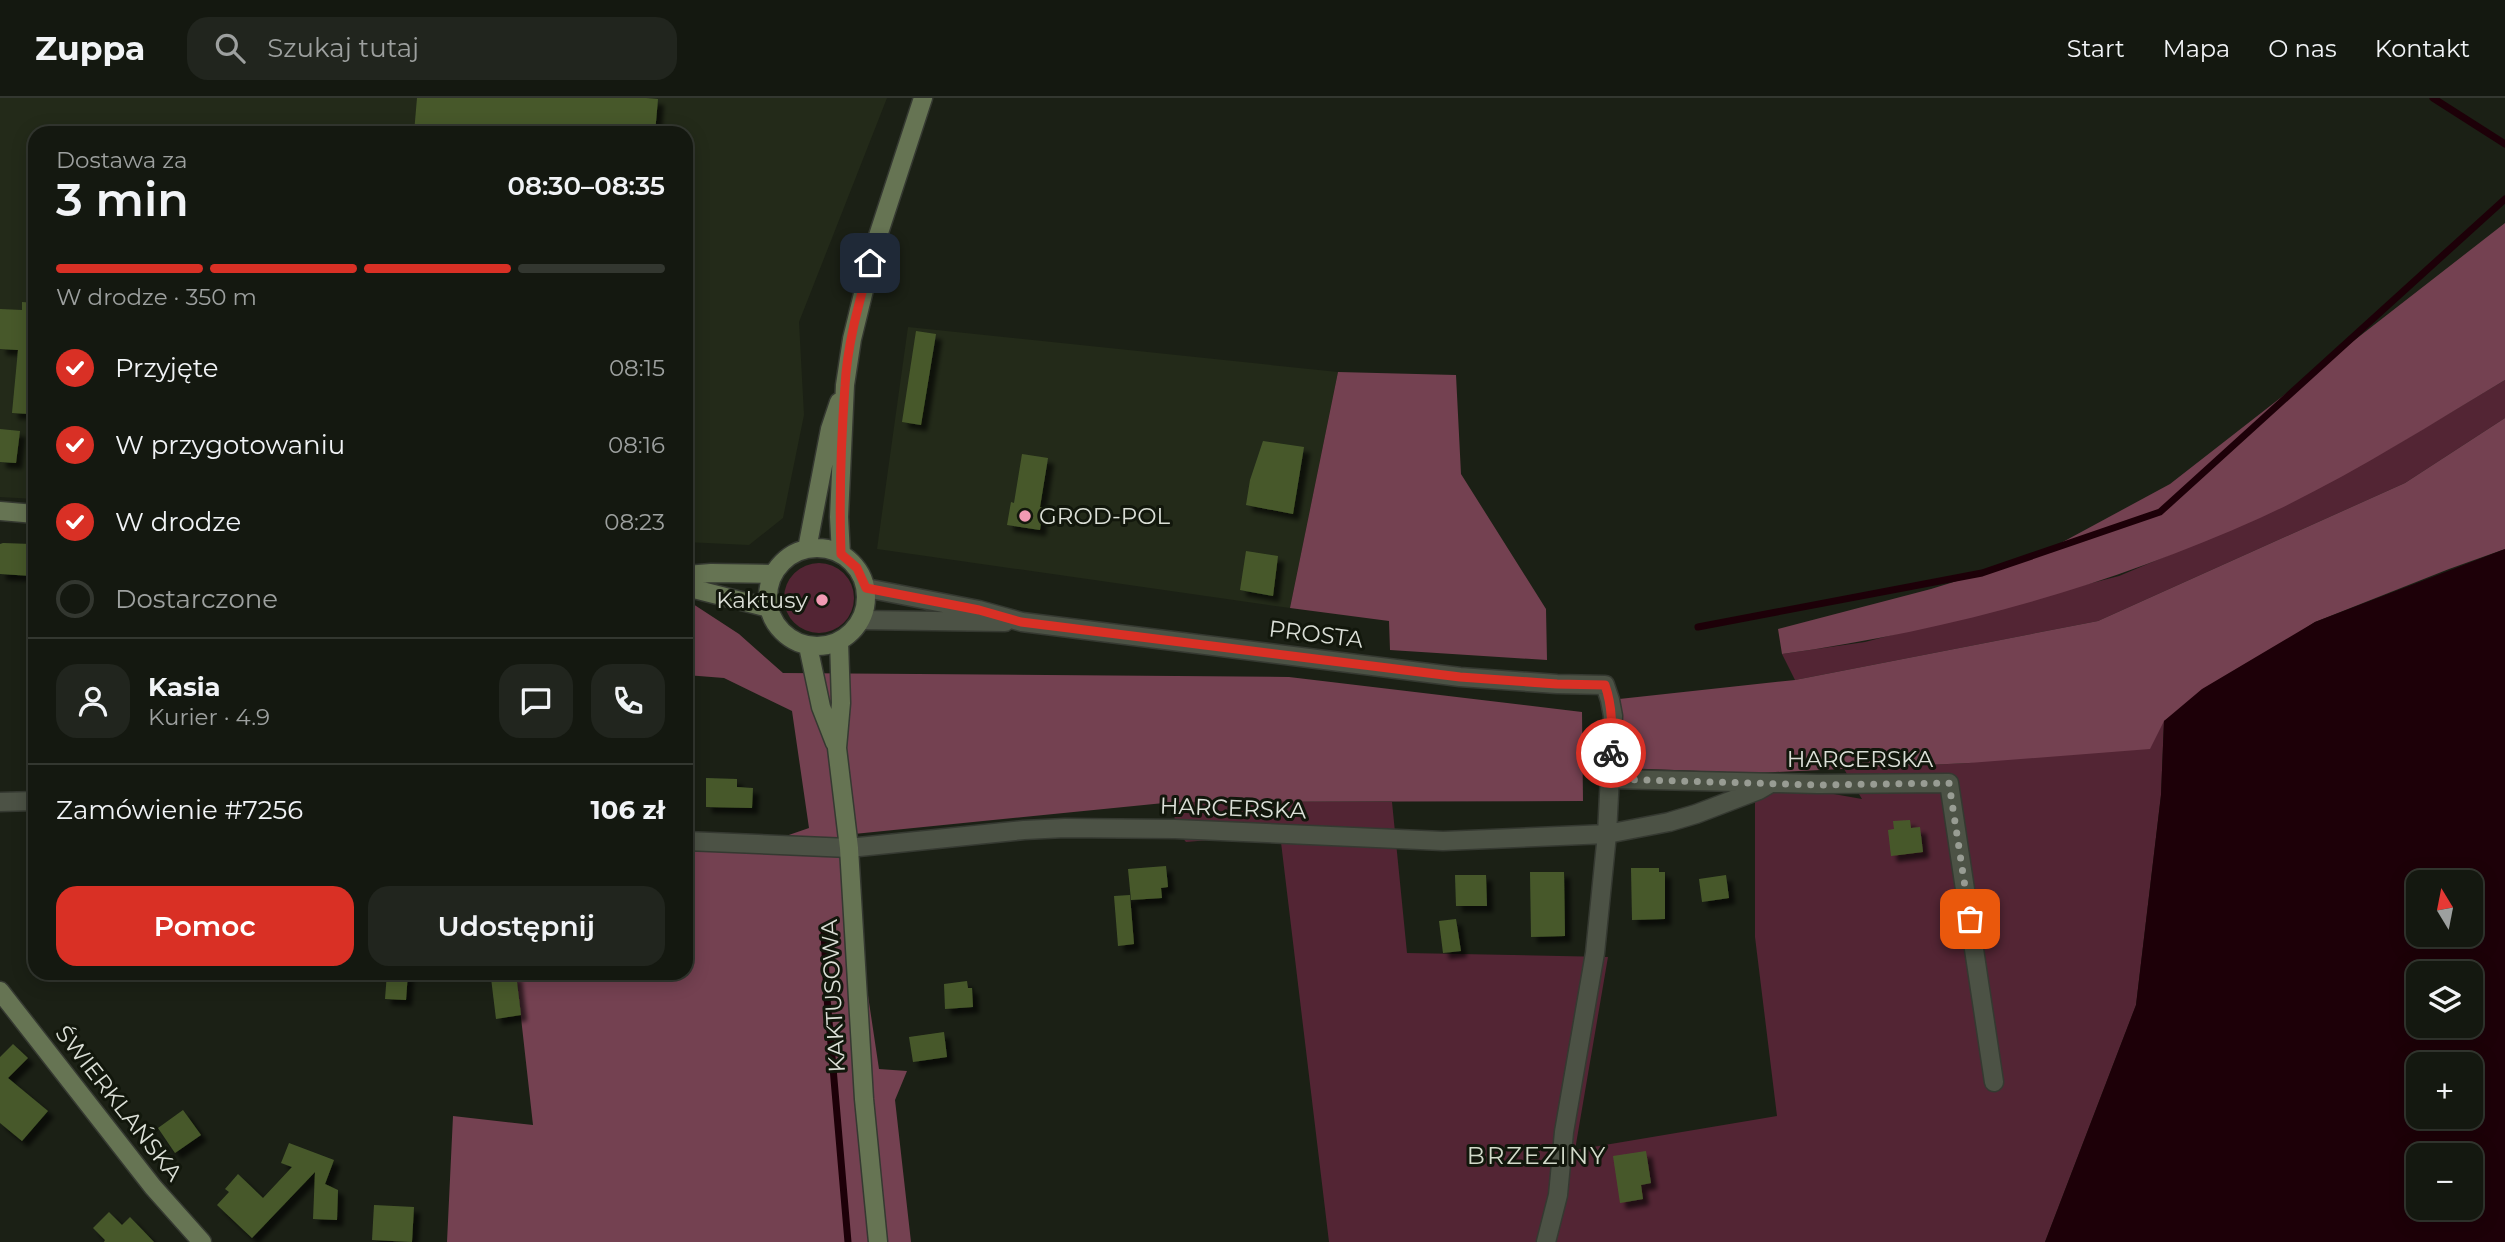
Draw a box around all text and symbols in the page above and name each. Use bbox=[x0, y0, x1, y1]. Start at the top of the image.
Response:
search box bbox=[187, 17, 677, 80]
text: Zuppa bbox=[35, 28, 145, 68]
icon: search bbox=[211, 29, 249, 67]
text: Szukaj tutaj bbox=[267, 32, 419, 64]
text: Start bbox=[2067, 34, 2125, 63]
text: Mapa bbox=[2163, 34, 2230, 63]
text: O nas bbox=[2268, 34, 2337, 63]
text: Kontakt bbox=[2375, 34, 2470, 63]
text: Dostawa za bbox=[56, 146, 188, 174]
text: 08:30–08:35 bbox=[507, 170, 665, 202]
text: 3 min bbox=[56, 171, 189, 228]
pin bbox=[840, 233, 900, 293]
icon: home bbox=[851, 244, 889, 282]
text: W drodze · 350 m bbox=[56, 283, 257, 311]
icon: check bbox=[56, 349, 94, 387]
text: Przyjęte bbox=[115, 352, 218, 384]
text: 08:15 bbox=[609, 354, 665, 382]
icon: check bbox=[56, 426, 94, 464]
text: W przygotowaniu bbox=[115, 429, 345, 461]
text: 08:16 bbox=[608, 431, 665, 459]
place label: GROD-POL bbox=[1039, 502, 1170, 530]
icon: check bbox=[56, 503, 94, 541]
text: W drodze bbox=[115, 506, 241, 538]
text: 08:23 bbox=[604, 508, 665, 536]
marker: GROD-POL bbox=[1017, 508, 1033, 524]
text: Dostarczone bbox=[115, 583, 278, 615]
place label: Kaktusy bbox=[716, 586, 809, 614]
marker: Kaktusy bbox=[814, 592, 830, 608]
street label: PROSTA bbox=[1267, 614, 1365, 654]
button: person bbox=[56, 664, 130, 738]
button: chat bbox=[499, 664, 573, 738]
button: phone bbox=[591, 664, 665, 738]
text: Kasia bbox=[148, 671, 221, 703]
text: Kurier · 4.9 bbox=[148, 703, 270, 731]
courier bbox=[1576, 718, 1646, 788]
icon: bike bbox=[1592, 734, 1630, 772]
street label: HARCERSKA bbox=[1787, 745, 1934, 773]
street label: HARCERSKA bbox=[1159, 791, 1307, 825]
text: Zamówienie #7256 bbox=[56, 794, 303, 826]
text: 106 zł bbox=[591, 794, 665, 826]
north arrow bbox=[2406, 870, 2483, 947]
map controls bbox=[2406, 870, 2483, 1220]
button: Pomoc bbox=[56, 886, 354, 966]
button: Udostępnij bbox=[368, 886, 665, 966]
pin bbox=[1940, 889, 2000, 949]
icon: bag bbox=[1951, 900, 1989, 938]
street label: KAKTUSOWA bbox=[815, 918, 851, 1073]
button: layers bbox=[2406, 961, 2483, 1038]
street label: ŚWIERKLAŃSKA bbox=[50, 1020, 189, 1187]
button: + bbox=[2406, 1052, 2483, 1129]
district label: BRZEZINY bbox=[1467, 1141, 1607, 1170]
button: − bbox=[2406, 1143, 2483, 1220]

